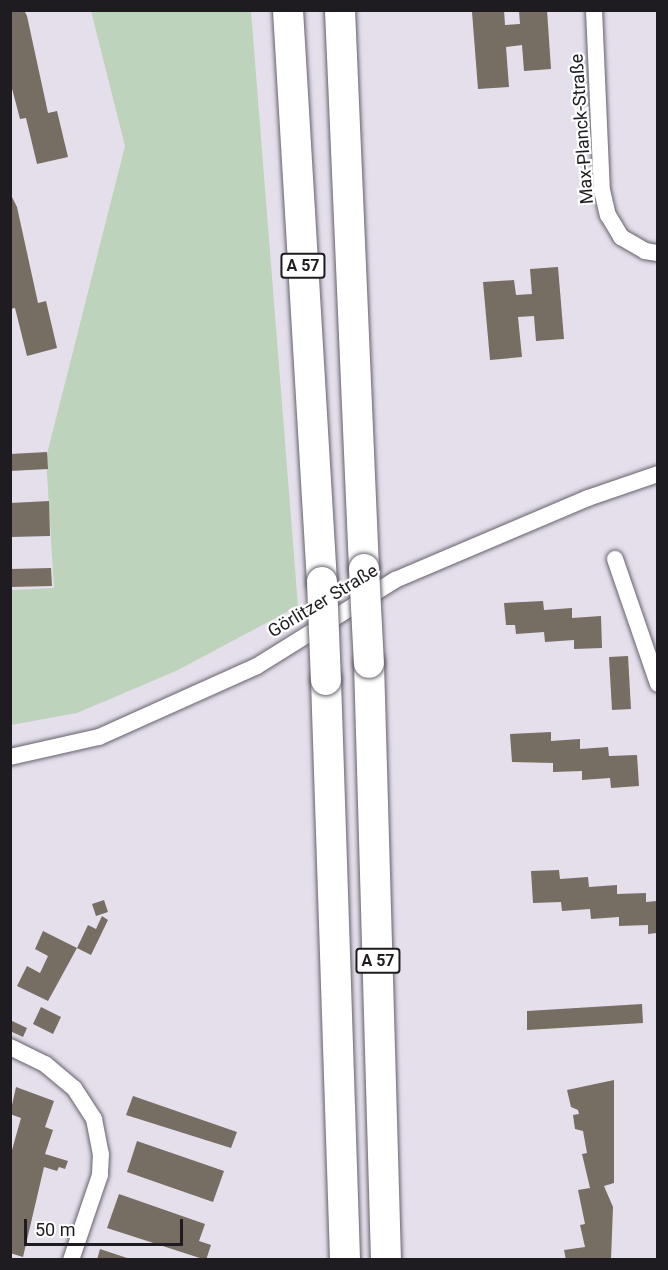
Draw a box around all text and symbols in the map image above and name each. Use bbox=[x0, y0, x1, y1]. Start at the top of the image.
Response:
street label: Max-Planck-Straße bbox=[566, 53, 598, 205]
road number: A 57 bbox=[279, 253, 327, 279]
street label: Görlitzer Straße bbox=[264, 560, 382, 642]
road number: A 57 bbox=[354, 948, 402, 974]
scale bar bbox=[27, 1207, 186, 1245]
text: 50 m bbox=[35, 1219, 75, 1240]

